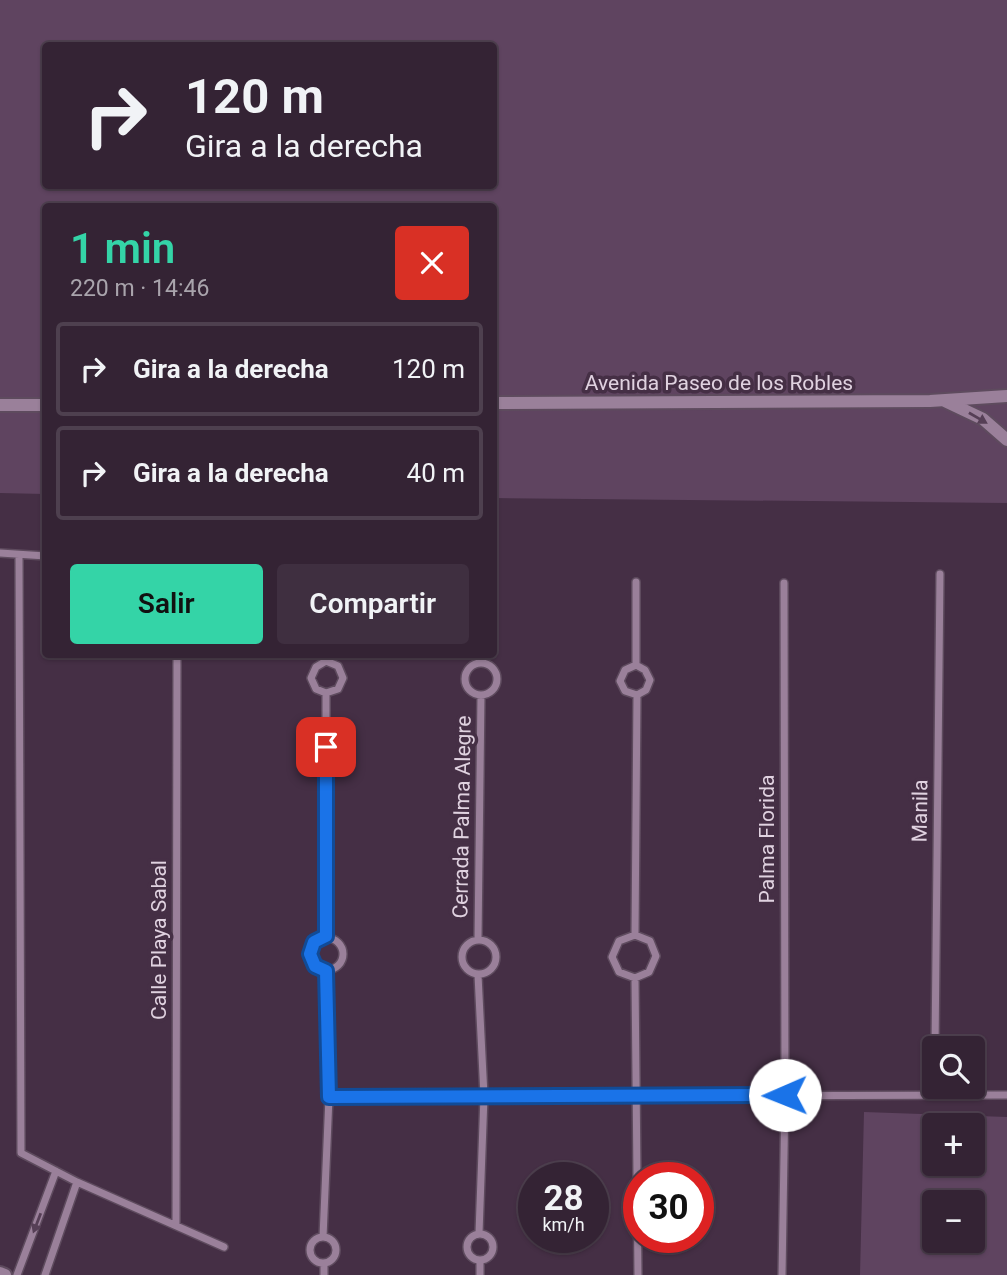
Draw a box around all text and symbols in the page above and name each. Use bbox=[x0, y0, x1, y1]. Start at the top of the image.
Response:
text: 120 m bbox=[185, 68, 324, 125]
icon: right bbox=[70, 70, 161, 161]
text: Gira a la derecha bbox=[185, 127, 423, 165]
text: 1 min bbox=[70, 224, 175, 273]
button: close bbox=[395, 226, 469, 300]
text: 220 m · 14:46 bbox=[70, 275, 209, 302]
icon: right bbox=[74, 350, 112, 388]
text: Gira a la derecha bbox=[133, 354, 329, 384]
text: 120 m bbox=[392, 354, 465, 384]
street label: Avenida Paseo de los Robles bbox=[585, 371, 853, 395]
one-way arrow bbox=[968, 412, 987, 424]
icon: right bbox=[74, 454, 112, 492]
text: Gira a la derecha bbox=[133, 458, 329, 488]
text: 40 m bbox=[407, 458, 465, 488]
button: Salir bbox=[70, 564, 263, 644]
button: Compartir bbox=[277, 564, 469, 644]
street label: Cerrada Palma Alegre bbox=[448, 715, 476, 919]
pin bbox=[296, 717, 356, 777]
icon: arrive bbox=[307, 728, 345, 766]
street label: Palma Florida bbox=[755, 775, 779, 903]
street label: Manila bbox=[907, 779, 933, 843]
street label: Calle Playa Sabal bbox=[147, 860, 171, 1020]
map controls bbox=[922, 1036, 985, 1253]
button: search bbox=[922, 1036, 985, 1099]
position arrow bbox=[748, 1058, 822, 1132]
button: + bbox=[922, 1113, 985, 1176]
speed limit sign: 30 bbox=[623, 1162, 714, 1253]
text: 28 bbox=[543, 1178, 584, 1219]
button: − bbox=[922, 1190, 985, 1253]
one-way arrow bbox=[31, 1213, 42, 1234]
text: km/h bbox=[542, 1214, 585, 1235]

